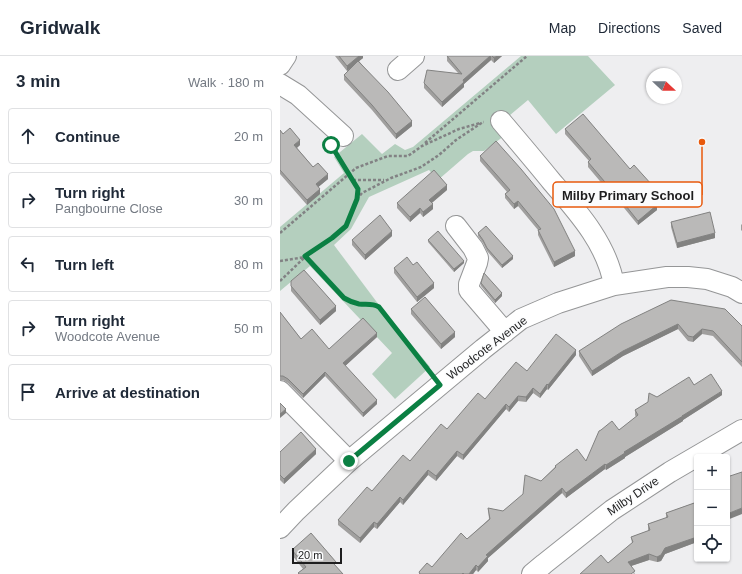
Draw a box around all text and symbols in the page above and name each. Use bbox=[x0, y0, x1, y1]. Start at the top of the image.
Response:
text: Gridwalk bbox=[20, 17, 100, 38]
text: Map bbox=[549, 20, 576, 36]
text: Directions bbox=[598, 20, 660, 36]
text: Saved bbox=[682, 20, 722, 36]
north arrow bbox=[646, 68, 682, 104]
text: 3 min bbox=[16, 72, 60, 91]
text: Walk · 180 m bbox=[188, 75, 264, 90]
icon: ahead bbox=[17, 125, 39, 147]
text: Continue bbox=[55, 128, 120, 145]
text: 20 m bbox=[234, 129, 263, 144]
route start bbox=[322, 136, 340, 154]
callout: Milby Primary School bbox=[553, 182, 702, 207]
text: Turn right bbox=[55, 184, 125, 201]
text: Milby Primary School bbox=[562, 188, 694, 203]
icon: right bbox=[17, 189, 39, 211]
text: 30 m bbox=[234, 193, 263, 208]
text: Pangbourne Close bbox=[55, 201, 163, 216]
icon: left bbox=[17, 253, 39, 275]
text: Turn left bbox=[55, 256, 114, 273]
text: 80 m bbox=[234, 257, 263, 272]
text: Turn right bbox=[55, 312, 125, 329]
street label: Woodcote Avenue bbox=[444, 313, 530, 383]
icon: right bbox=[17, 317, 39, 339]
text: 50 m bbox=[234, 321, 263, 336]
text: Woodcote Avenue bbox=[55, 329, 160, 344]
icon: arrive bbox=[17, 381, 39, 403]
text: Arrive at destination bbox=[55, 384, 200, 401]
route end bbox=[340, 452, 358, 470]
map controls bbox=[694, 454, 730, 562]
button: + bbox=[694, 454, 730, 490]
street label: Milby Drive bbox=[604, 473, 662, 518]
button: − bbox=[694, 490, 730, 526]
button: locate bbox=[694, 526, 730, 562]
scale bar bbox=[292, 546, 342, 565]
text: 20 m bbox=[298, 549, 322, 561]

